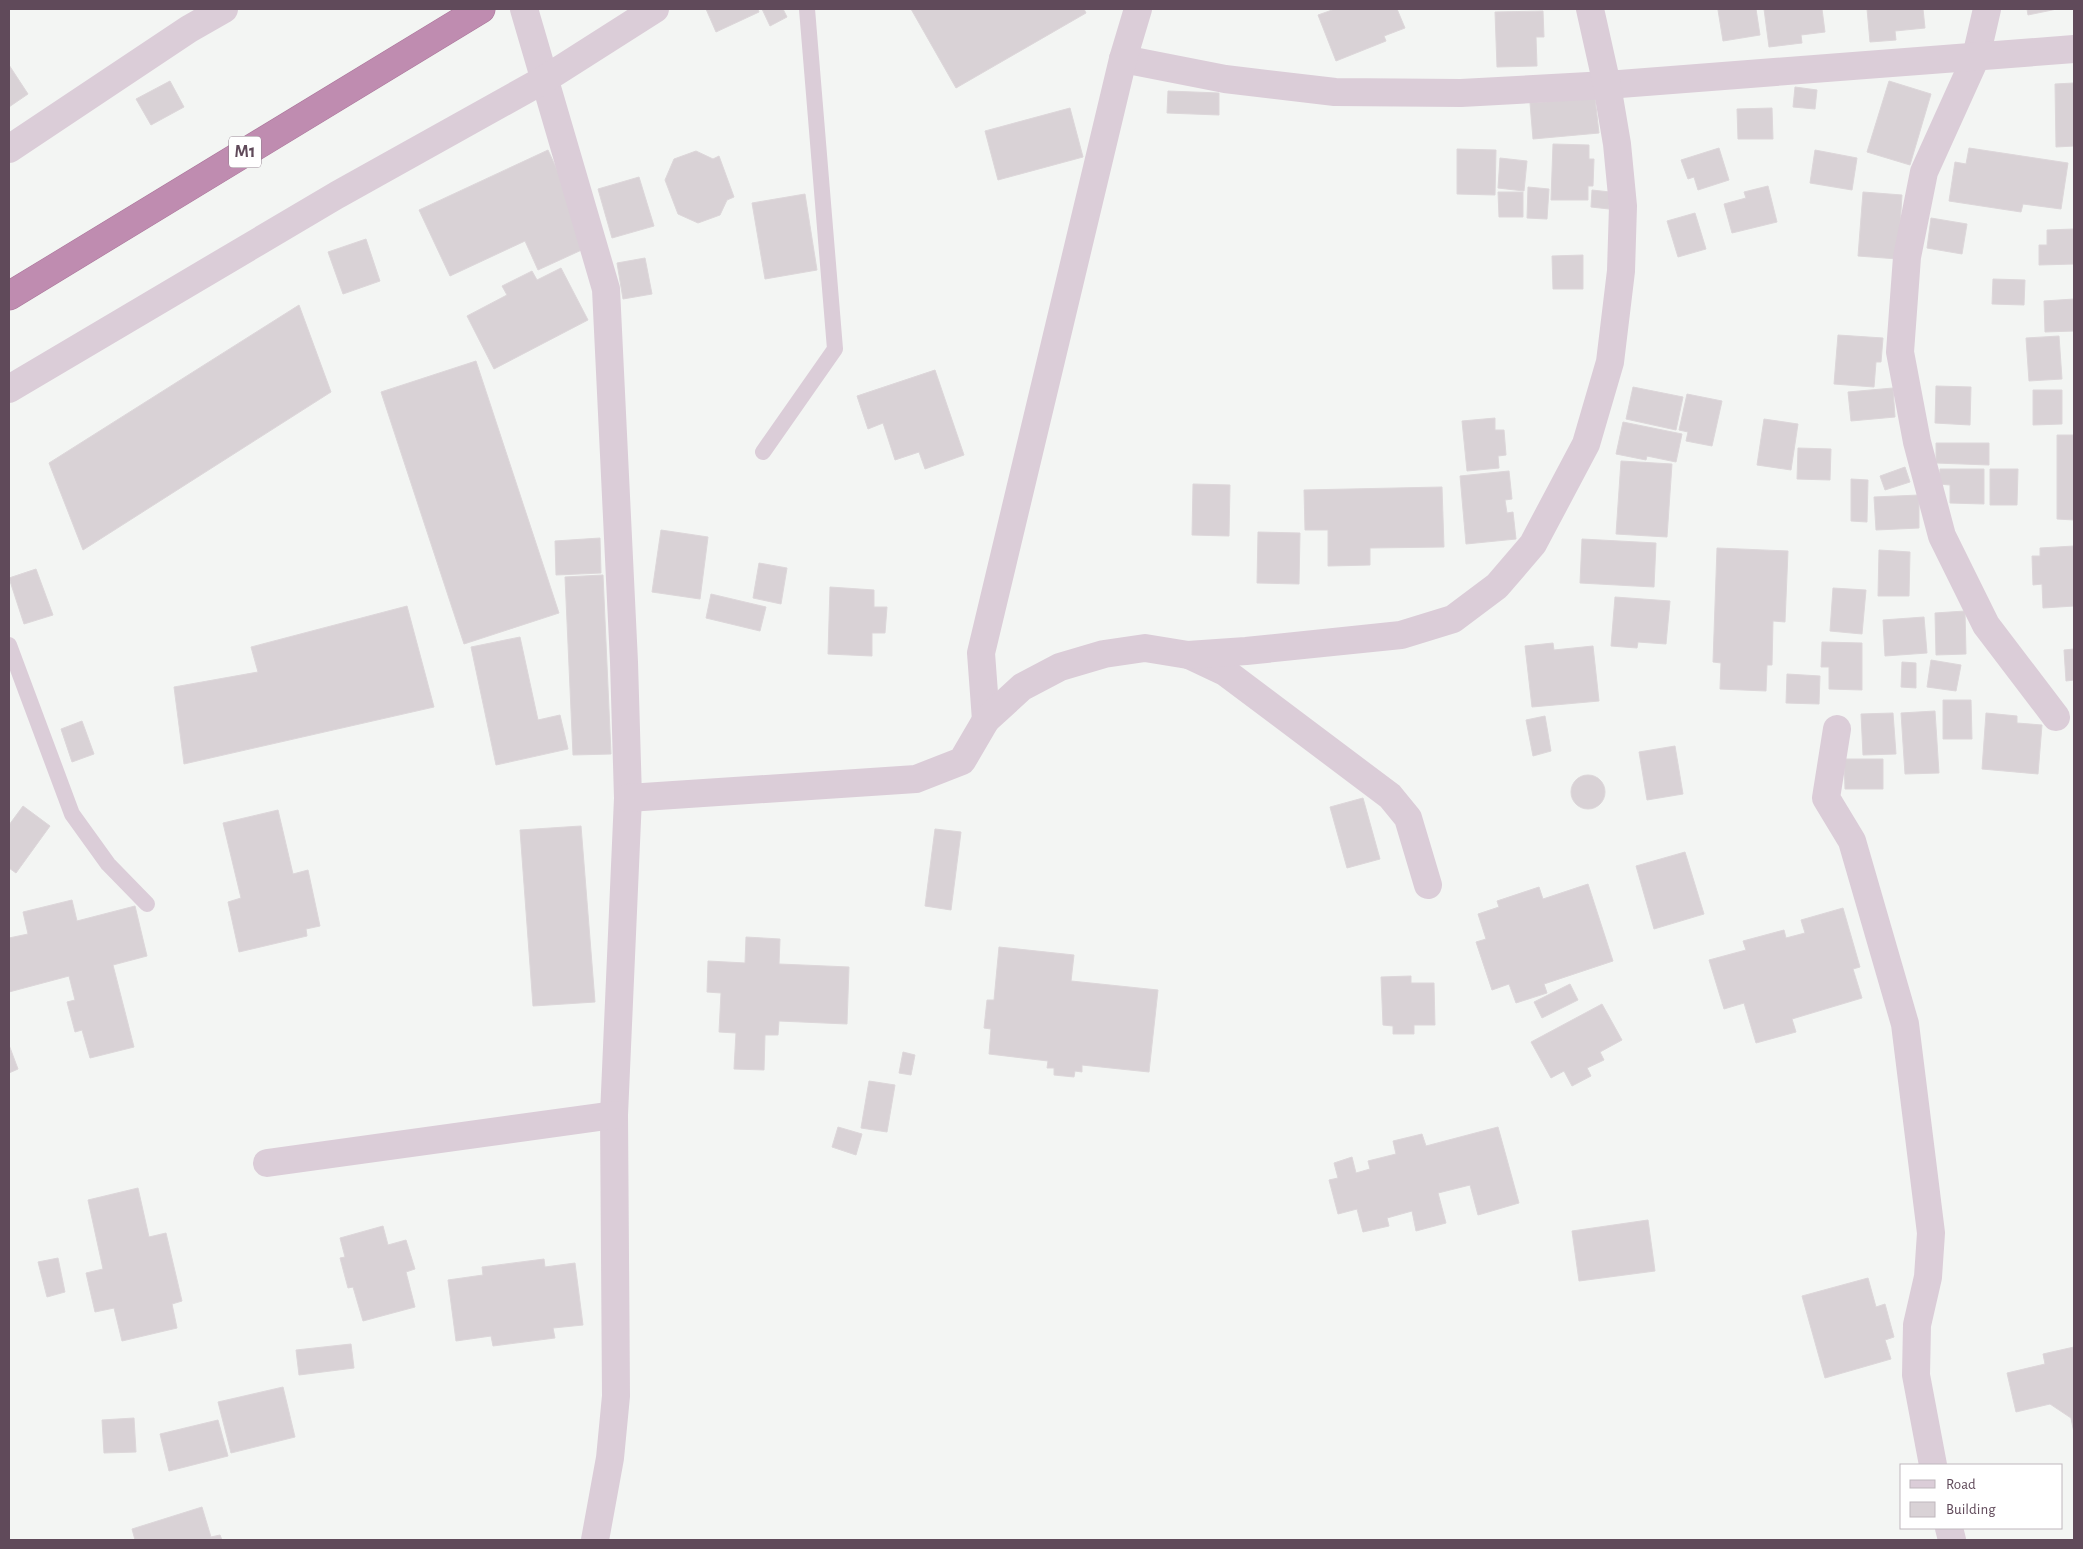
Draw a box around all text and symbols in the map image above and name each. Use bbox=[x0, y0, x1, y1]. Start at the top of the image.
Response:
road number: M1 bbox=[229, 136, 261, 168]
legend bbox=[1900, 1464, 2063, 1529]
text: Road bbox=[1946, 1477, 1976, 1492]
text: Building bbox=[1946, 1502, 1996, 1517]

